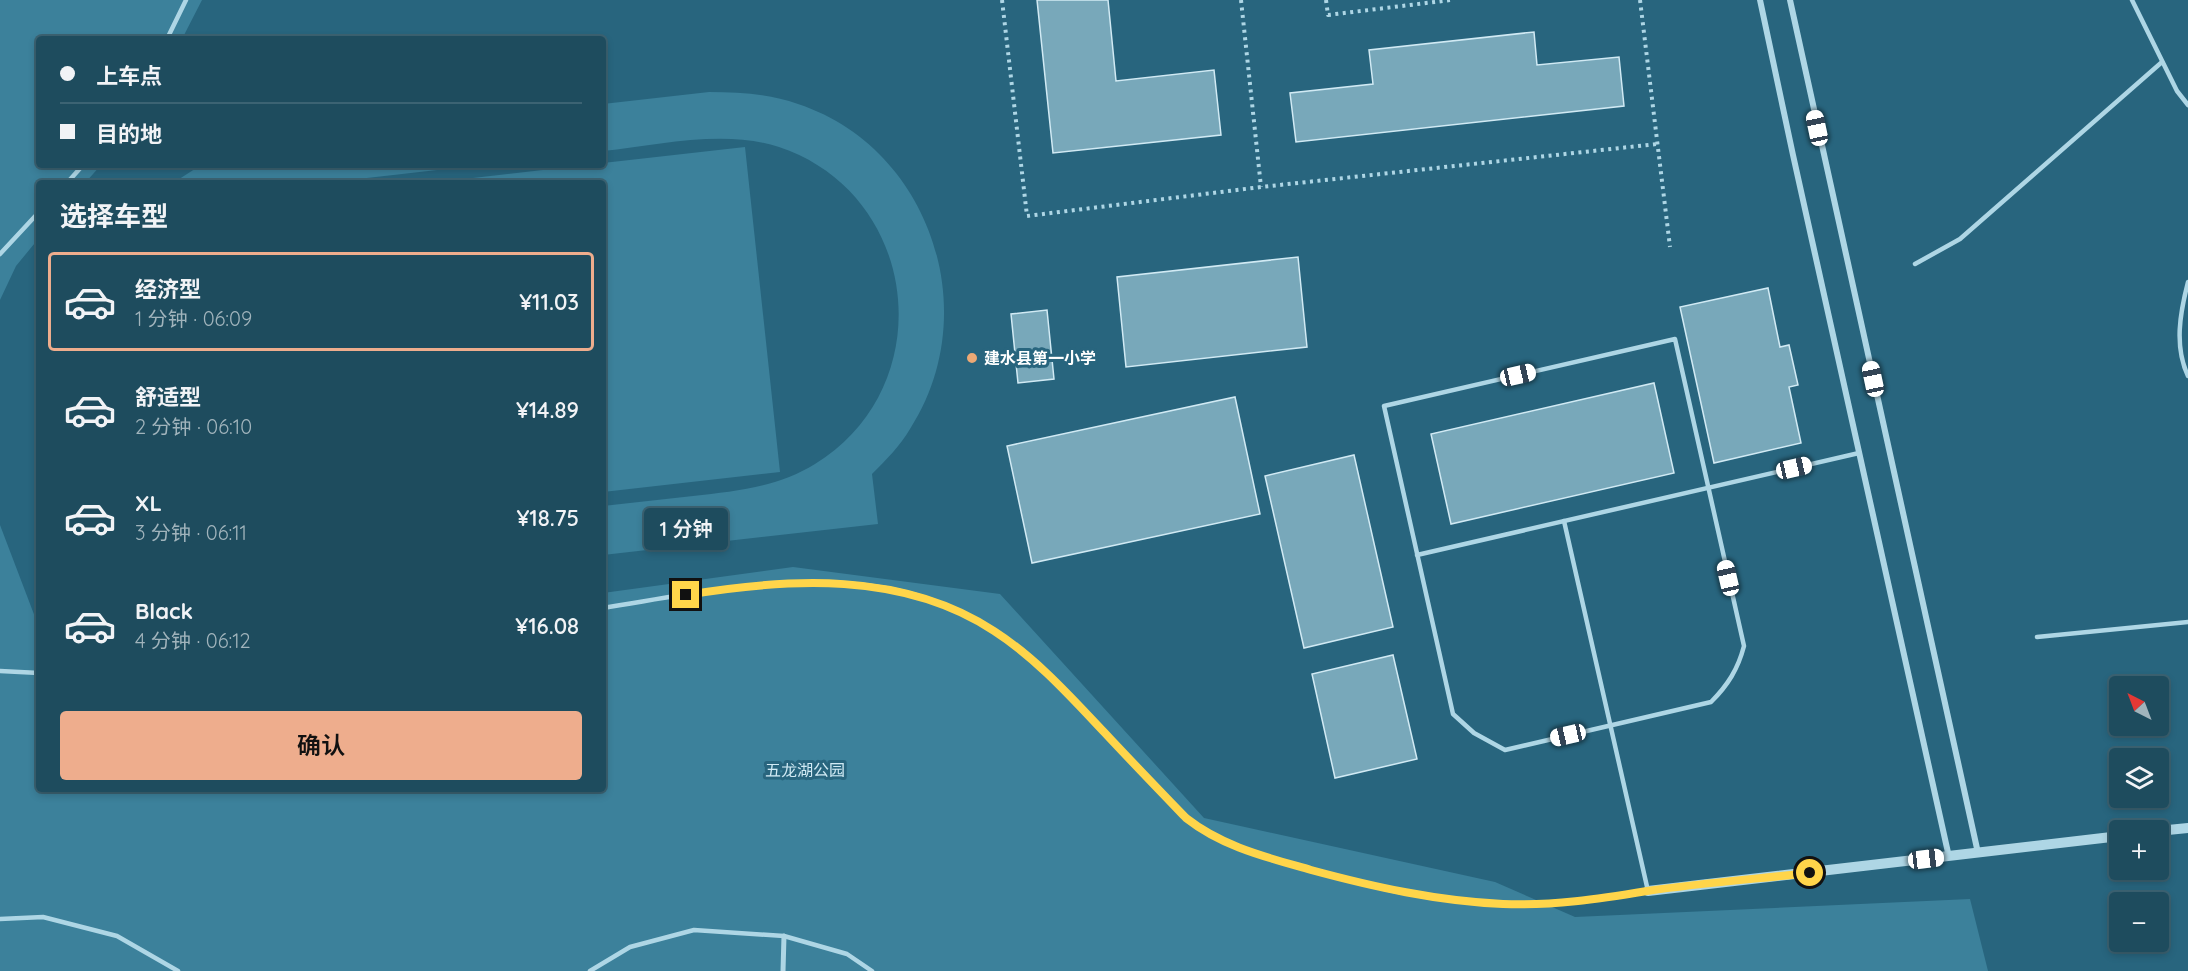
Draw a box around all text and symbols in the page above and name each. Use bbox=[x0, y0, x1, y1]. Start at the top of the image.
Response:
text: 上车点 bbox=[96, 62, 162, 90]
car bbox=[1804, 109, 1830, 147]
text: 目的地 bbox=[96, 120, 162, 148]
text: 选择车型 bbox=[60, 199, 168, 233]
icon: car bbox=[63, 275, 117, 329]
text: 经济型 bbox=[135, 275, 201, 303]
text: ¥11.03 bbox=[519, 288, 579, 316]
text: 1 分钟 · 06:09 bbox=[135, 306, 252, 331]
place label: 建水县第一小学 bbox=[984, 348, 1096, 368]
marker: 建水县第一小学 bbox=[965, 351, 979, 365]
car bbox=[1860, 360, 1886, 398]
car bbox=[1498, 362, 1538, 388]
icon: car bbox=[63, 383, 117, 437]
text: 舒适型 bbox=[135, 383, 201, 411]
text: ¥14.89 bbox=[516, 396, 579, 424]
text: 2 分钟 · 06:10 bbox=[135, 414, 252, 439]
car bbox=[1774, 455, 1814, 481]
text: XL bbox=[135, 489, 162, 517]
icon: car bbox=[63, 491, 117, 545]
text: ¥18.75 bbox=[516, 504, 579, 532]
callout: 1 分钟 bbox=[644, 508, 728, 550]
text: 1 分钟 bbox=[659, 516, 713, 541]
text: 3 分钟 · 06:11 bbox=[135, 520, 247, 545]
car bbox=[1715, 558, 1741, 598]
route end bbox=[672, 581, 699, 608]
text: Black bbox=[135, 597, 193, 625]
icon: car bbox=[63, 599, 117, 653]
text: ¥16.08 bbox=[515, 612, 579, 640]
text: 4 分钟 · 06:12 bbox=[135, 628, 251, 653]
north arrow bbox=[2109, 676, 2169, 736]
map controls bbox=[2109, 676, 2169, 952]
button: 确认 bbox=[60, 711, 582, 780]
car bbox=[1548, 722, 1588, 748]
button: layers bbox=[2109, 748, 2169, 808]
park label: 五龙湖公园 bbox=[765, 760, 845, 780]
button: + bbox=[2109, 820, 2169, 880]
car bbox=[1907, 848, 1945, 870]
route start bbox=[1796, 859, 1823, 886]
button: − bbox=[2109, 892, 2169, 952]

